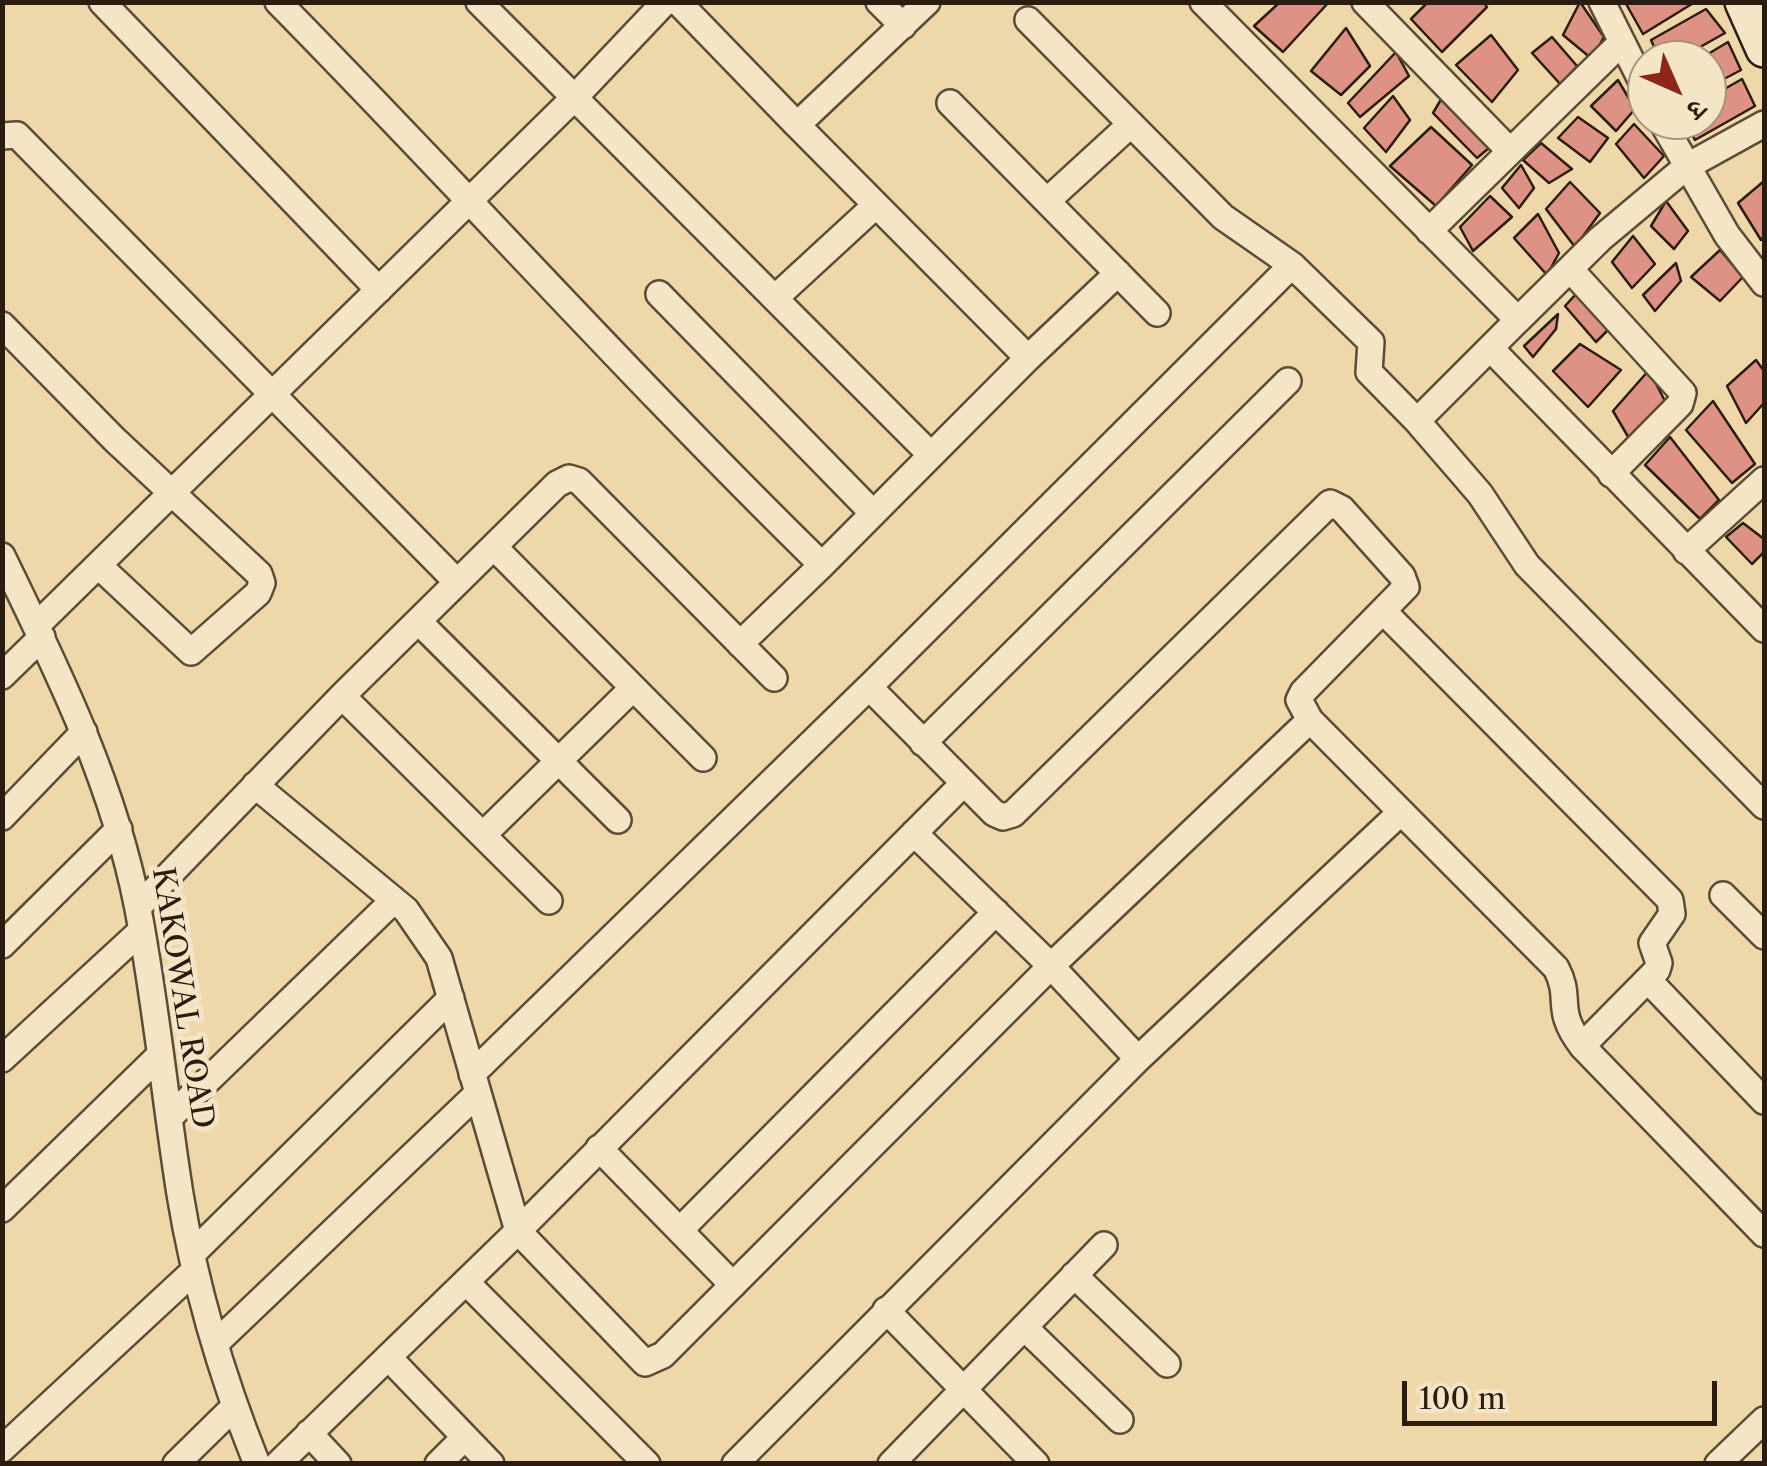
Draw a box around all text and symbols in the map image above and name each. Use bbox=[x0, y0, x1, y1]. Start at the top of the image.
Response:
north arrow bbox=[1627, 40, 1727, 140]
text: उ bbox=[1680, 93, 1714, 127]
street label: KAKOWAL ROAD bbox=[144, 865, 220, 1131]
scale bar bbox=[1407, 1361, 1722, 1423]
text: 100 m bbox=[1419, 1380, 1506, 1417]

